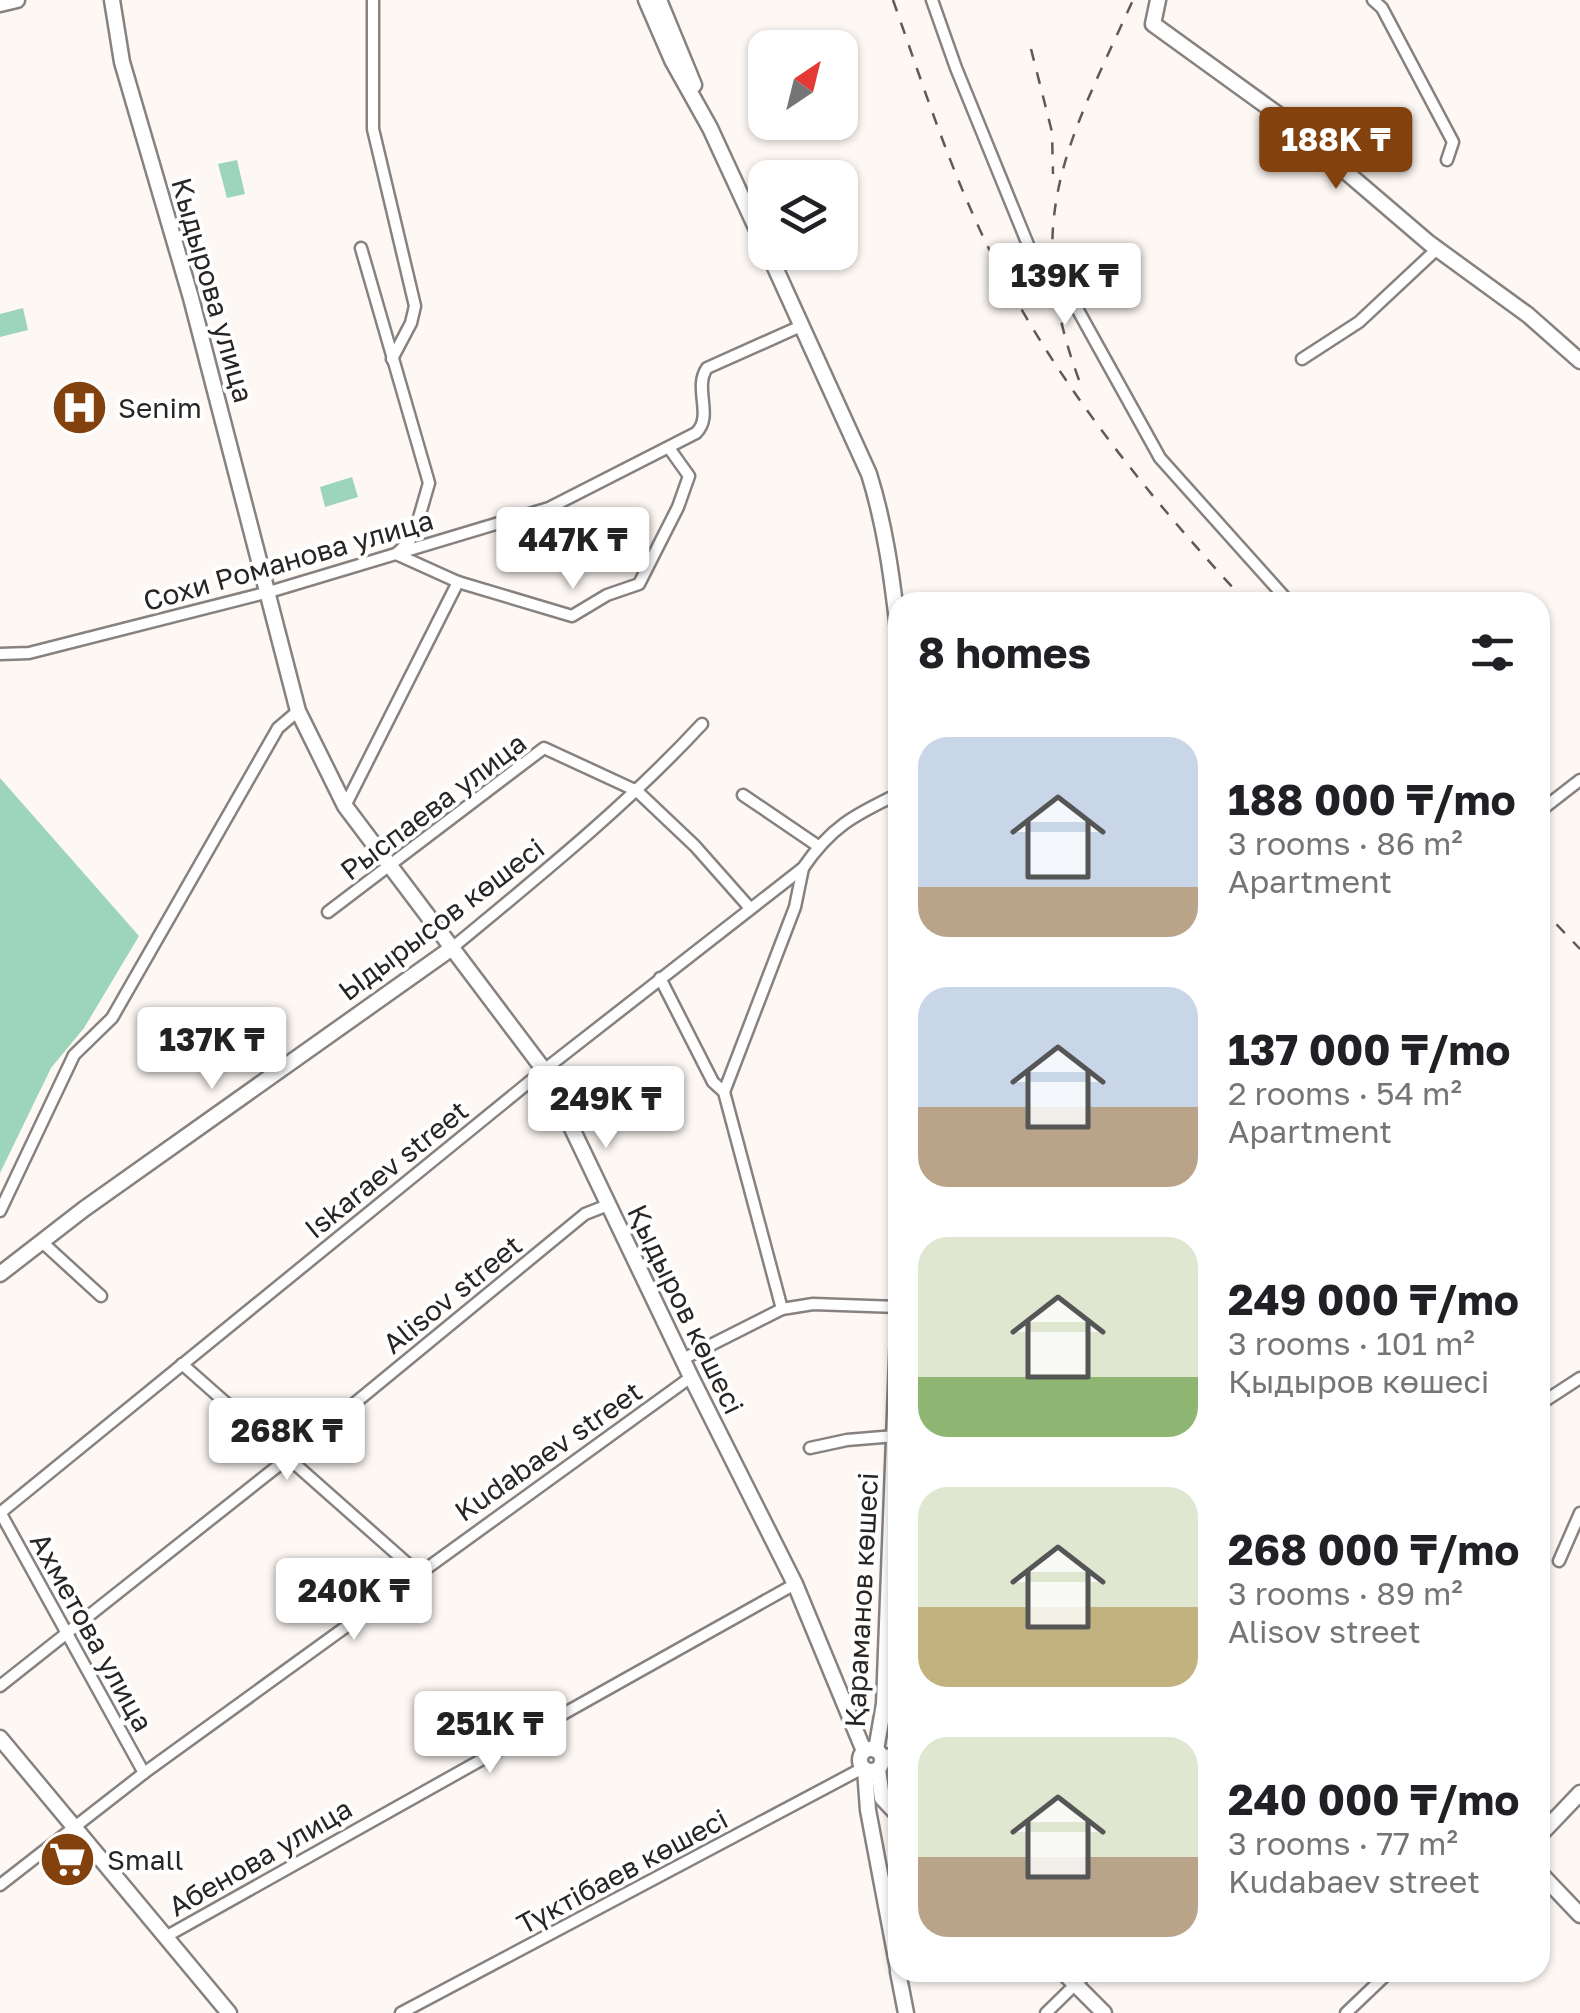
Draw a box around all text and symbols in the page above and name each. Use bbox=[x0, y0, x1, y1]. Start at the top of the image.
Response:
north arrow bbox=[748, 30, 858, 140]
map controls bbox=[748, 30, 858, 270]
pin: 188K ₸ bbox=[1255, 107, 1417, 192]
text: 188K ₸ bbox=[1281, 120, 1391, 158]
button: layers bbox=[748, 160, 858, 270]
street label: Кыдырова улица bbox=[165, 174, 261, 406]
pin: 139K ₸ bbox=[984, 243, 1146, 328]
text: 139K ₸ bbox=[1011, 256, 1119, 294]
hospital icon: Senim bbox=[49, 377, 109, 437]
place label: Senim bbox=[118, 391, 202, 424]
street label: Сохи Романова улица bbox=[139, 503, 437, 617]
pin: 447K ₸ bbox=[492, 507, 654, 592]
text: 447K ₸ bbox=[518, 520, 628, 558]
icon: filters bbox=[1465, 625, 1520, 680]
text: 8 homes bbox=[918, 627, 1091, 677]
street label: Рыспаева улица bbox=[334, 726, 532, 886]
text: 188 000 ₸/mo bbox=[1228, 774, 1516, 824]
icon: home bbox=[998, 777, 1118, 897]
text: 3 rooms · 86 m² bbox=[1228, 824, 1463, 862]
street label: Ыдырысов көшесі bbox=[332, 831, 550, 1007]
text: Apartment bbox=[1228, 862, 1392, 900]
pin: 137K ₸ bbox=[131, 1007, 293, 1092]
text: 137K ₸ bbox=[159, 1020, 265, 1058]
text: 137 000 ₸/mo bbox=[1228, 1024, 1510, 1074]
icon: home bbox=[998, 1027, 1118, 1147]
pin: 249K ₸ bbox=[525, 1066, 687, 1151]
text: 2 rooms · 54 m² bbox=[1228, 1074, 1462, 1112]
text: 249K ₸ bbox=[550, 1079, 662, 1117]
street label: Iskaraev street bbox=[298, 1093, 474, 1245]
text: Apartment bbox=[1228, 1112, 1392, 1150]
street label: Қыдыров көшесі bbox=[621, 1199, 751, 1419]
street label: Alisov street bbox=[376, 1228, 528, 1360]
text: 249 000 ₸/mo bbox=[1228, 1274, 1519, 1324]
icon: home bbox=[998, 1277, 1118, 1397]
text: 3 rooms · 101 m² bbox=[1228, 1324, 1475, 1362]
text: Қыдыров көшесі bbox=[1228, 1362, 1489, 1400]
street label: Kudabaev street bbox=[448, 1374, 648, 1528]
pin: 268K ₸ bbox=[206, 1398, 368, 1483]
text: 268K ₸ bbox=[231, 1411, 343, 1449]
street label: Қараманов көшесі bbox=[838, 1472, 884, 1728]
text: 268 000 ₸/mo bbox=[1228, 1524, 1519, 1574]
street label: Ахметова улица bbox=[24, 1527, 160, 1737]
icon: home bbox=[998, 1527, 1118, 1647]
pin: 240K ₸ bbox=[273, 1558, 435, 1643]
text: 240K ₸ bbox=[298, 1571, 410, 1609]
text: 3 rooms · 89 m² bbox=[1228, 1574, 1463, 1612]
text: Alisov street bbox=[1228, 1612, 1421, 1650]
pin: 251K ₸ bbox=[409, 1691, 571, 1776]
text: 251K ₸ bbox=[436, 1704, 544, 1742]
text: 240 000 ₸/mo bbox=[1228, 1774, 1519, 1824]
icon: home bbox=[998, 1777, 1118, 1897]
street label: Абенова улица bbox=[163, 1791, 357, 1923]
street label: Түктібаев көшесі bbox=[511, 1802, 733, 1940]
text: 3 rooms · 77 m² bbox=[1228, 1824, 1458, 1862]
supermarket icon: Small bbox=[38, 1829, 98, 1889]
place label: Small bbox=[107, 1843, 183, 1876]
text: Kudabaev street bbox=[1228, 1862, 1480, 1900]

